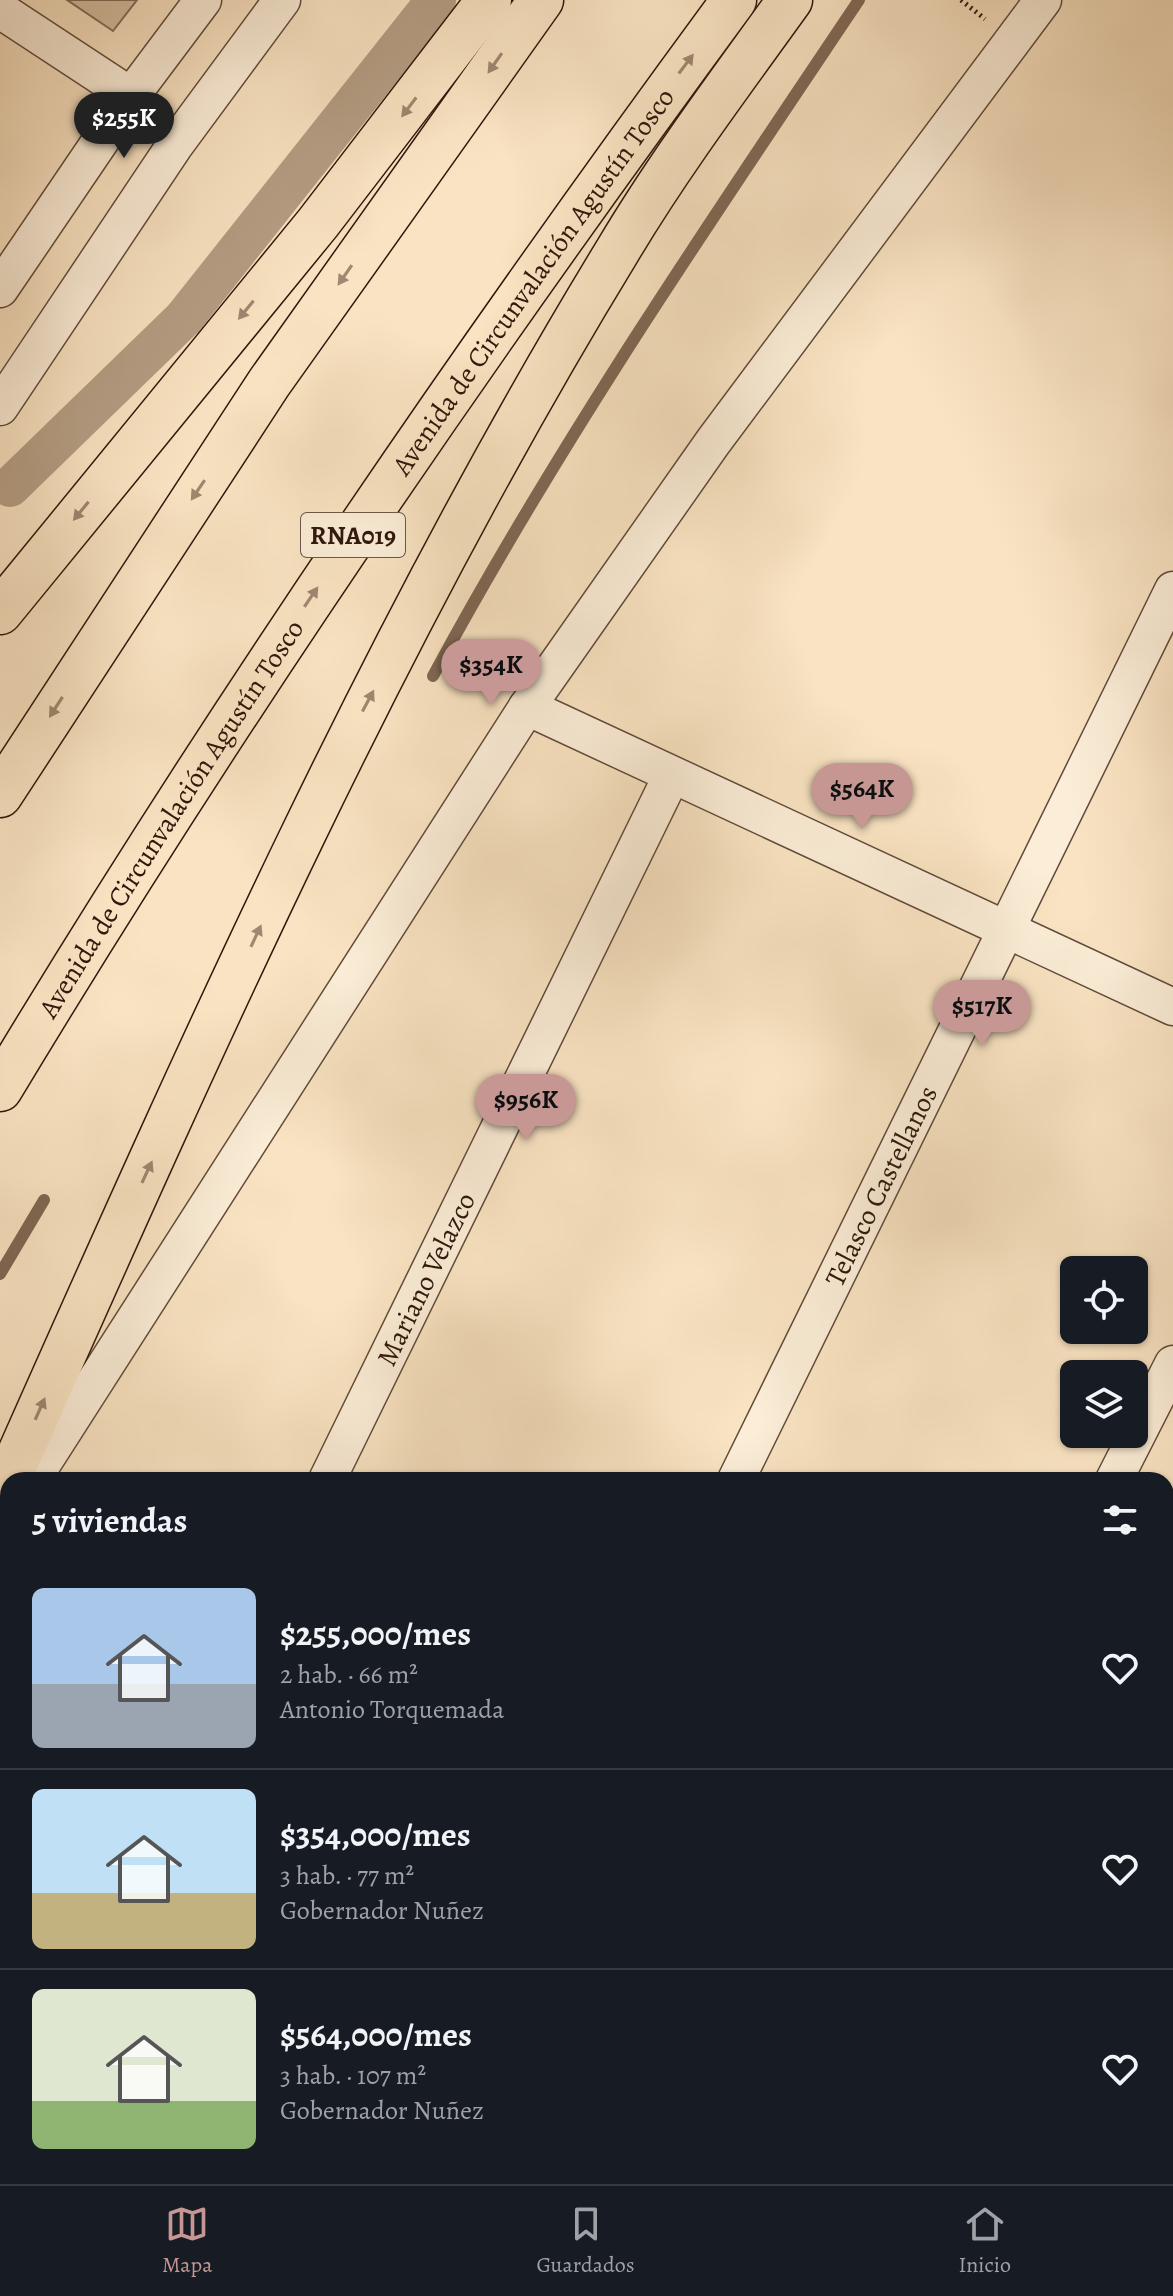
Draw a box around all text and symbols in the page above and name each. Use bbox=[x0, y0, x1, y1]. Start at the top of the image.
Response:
one-way arrow bbox=[487, 52, 503, 74]
one-way arrow bbox=[678, 54, 694, 75]
street label: Avenida de Circunvalación Agustín Tosco bbox=[383, 80, 684, 484]
pin: $255K bbox=[68, 92, 180, 160]
one-way arrow bbox=[401, 97, 417, 117]
text: $255K bbox=[92, 100, 156, 135]
one-way arrow bbox=[338, 264, 353, 285]
one-way arrow bbox=[239, 300, 255, 320]
one-way arrow bbox=[191, 479, 206, 500]
one-way arrow bbox=[74, 501, 90, 521]
road number: RNA019 bbox=[301, 513, 405, 557]
one-way arrow bbox=[303, 587, 318, 608]
street label: Avenida de Circunvalación Agustín Tosco bbox=[29, 612, 313, 1026]
pin: $354K bbox=[435, 639, 547, 707]
text: $354K bbox=[459, 647, 523, 682]
one-way arrow bbox=[362, 690, 375, 713]
one-way arrow bbox=[49, 696, 63, 718]
pin: $564K bbox=[806, 763, 918, 831]
text: $564K bbox=[830, 771, 894, 806]
one-way arrow bbox=[249, 924, 263, 948]
pin: $517K bbox=[926, 980, 1038, 1048]
text: $517K bbox=[952, 988, 1012, 1023]
pin: $956K bbox=[470, 1074, 582, 1142]
street label: Telasco Castellanos bbox=[816, 1079, 947, 1293]
text: $956K bbox=[494, 1082, 558, 1117]
one-way arrow bbox=[140, 1160, 154, 1183]
street label: Mariano Velazco bbox=[368, 1186, 485, 1372]
map controls bbox=[1060, 1256, 1148, 1448]
button: locate bbox=[1060, 1256, 1148, 1344]
button: layers bbox=[1060, 1360, 1148, 1448]
one-way arrow bbox=[33, 1397, 47, 1421]
text: 5 viviendas bbox=[32, 1497, 187, 1544]
icon: filters bbox=[1098, 1498, 1142, 1542]
text: $255,000/mes bbox=[280, 1610, 471, 1657]
icon: home bbox=[96, 1620, 192, 1716]
icon: heart bbox=[1098, 1646, 1142, 1690]
text: 2 hab. · 66 m² bbox=[280, 1657, 418, 1692]
text: Antonio Torquemada bbox=[280, 1692, 504, 1727]
text: $354,000/mes bbox=[280, 1811, 471, 1858]
icon: home bbox=[96, 1821, 192, 1917]
icon: heart bbox=[1098, 1847, 1142, 1891]
text: 3 hab. · 77 m² bbox=[280, 1858, 414, 1893]
text: Gobernador Nuñez bbox=[280, 1893, 484, 1928]
text: $564,000/mes bbox=[280, 2011, 472, 2058]
icon: home bbox=[96, 2021, 192, 2117]
icon: heart bbox=[1098, 2047, 1142, 2091]
text: 3 hab. · 107 m² bbox=[280, 2058, 426, 2093]
text: Gobernador Nuñez bbox=[280, 2093, 484, 2128]
tab: Mapa bbox=[162, 2202, 212, 2280]
tab: Guardados bbox=[536, 2202, 635, 2280]
tab: Inicio bbox=[959, 2202, 1011, 2280]

